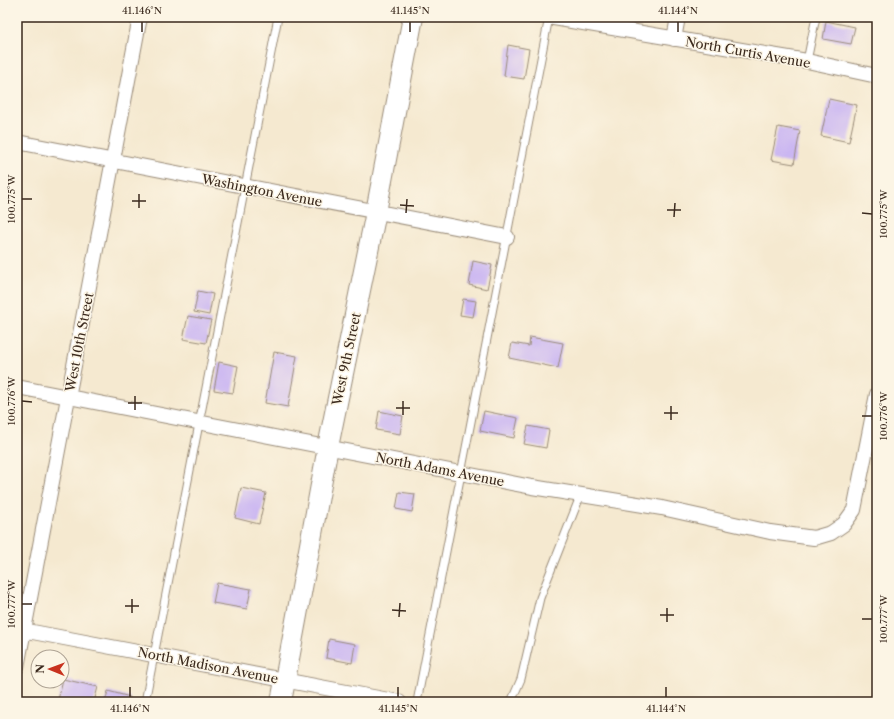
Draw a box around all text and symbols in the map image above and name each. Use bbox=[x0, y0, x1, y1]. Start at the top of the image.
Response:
text: 41.146°N bbox=[122, 4, 162, 17]
text: 41.145°N bbox=[390, 4, 430, 17]
text: 41.144°N bbox=[658, 4, 698, 17]
street label: North Curtis Avenue bbox=[684, 33, 812, 71]
street label: Washington Avenue bbox=[199, 170, 324, 210]
text: 100.775°W bbox=[5, 174, 18, 223]
text: 100.775°W bbox=[877, 189, 890, 238]
street label: West 10th Street bbox=[61, 291, 97, 394]
street label: West 9th Street bbox=[328, 311, 364, 408]
text: 100.776°W bbox=[5, 376, 18, 425]
text: 100.776°W bbox=[877, 391, 890, 440]
street label: North Adams Avenue bbox=[374, 449, 506, 489]
text: 100.777°W bbox=[5, 579, 18, 628]
text: 100.777°W bbox=[877, 594, 890, 643]
street label: North Madison Avenue bbox=[136, 644, 280, 686]
north arrow bbox=[30, 649, 70, 689]
text: N bbox=[33, 663, 47, 674]
text: 41.146°N bbox=[110, 702, 150, 715]
text: 41.145°N bbox=[378, 702, 418, 715]
text: 41.144°N bbox=[646, 702, 686, 715]

